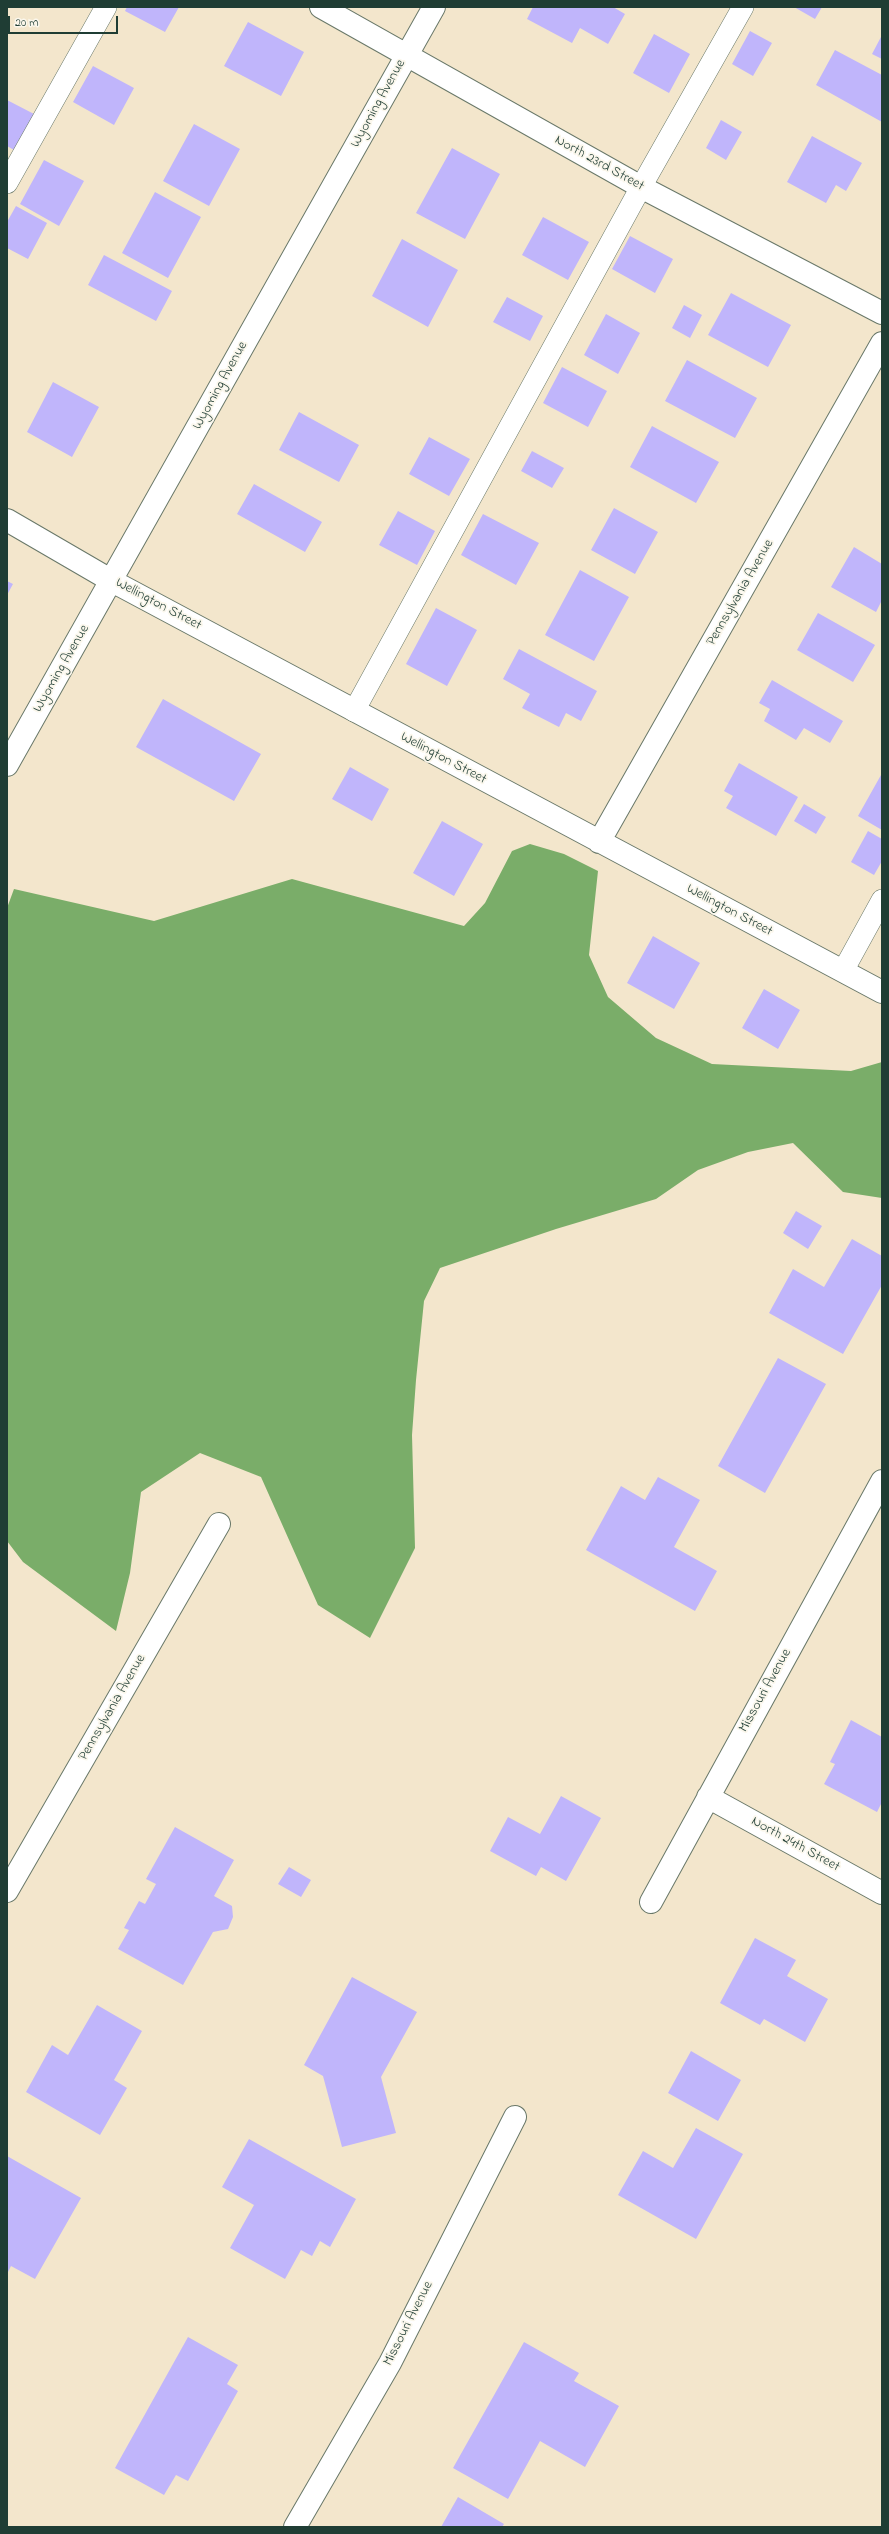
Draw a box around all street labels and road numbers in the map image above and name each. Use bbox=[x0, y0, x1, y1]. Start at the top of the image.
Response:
street label: Wyoming Avenue bbox=[348, 57, 410, 151]
street label: North 23rd Street bbox=[551, 132, 647, 196]
street label: Wyoming Avenue bbox=[190, 339, 252, 433]
street label: Pennsylvania Avenue bbox=[704, 537, 778, 649]
street label: Wellington Street bbox=[112, 575, 204, 635]
street label: Wyoming Avenue bbox=[30, 622, 94, 716]
street label: Wellington Street bbox=[397, 729, 489, 789]
street label: Wellington Street bbox=[683, 881, 775, 941]
street label: Missouri Avenue bbox=[736, 1646, 796, 1736]
street label: Pennsylvania Avenue bbox=[76, 1652, 150, 1764]
street label: North 24th Street bbox=[748, 1814, 842, 1876]
street label: Missouri Avenue bbox=[380, 2279, 438, 2369]

